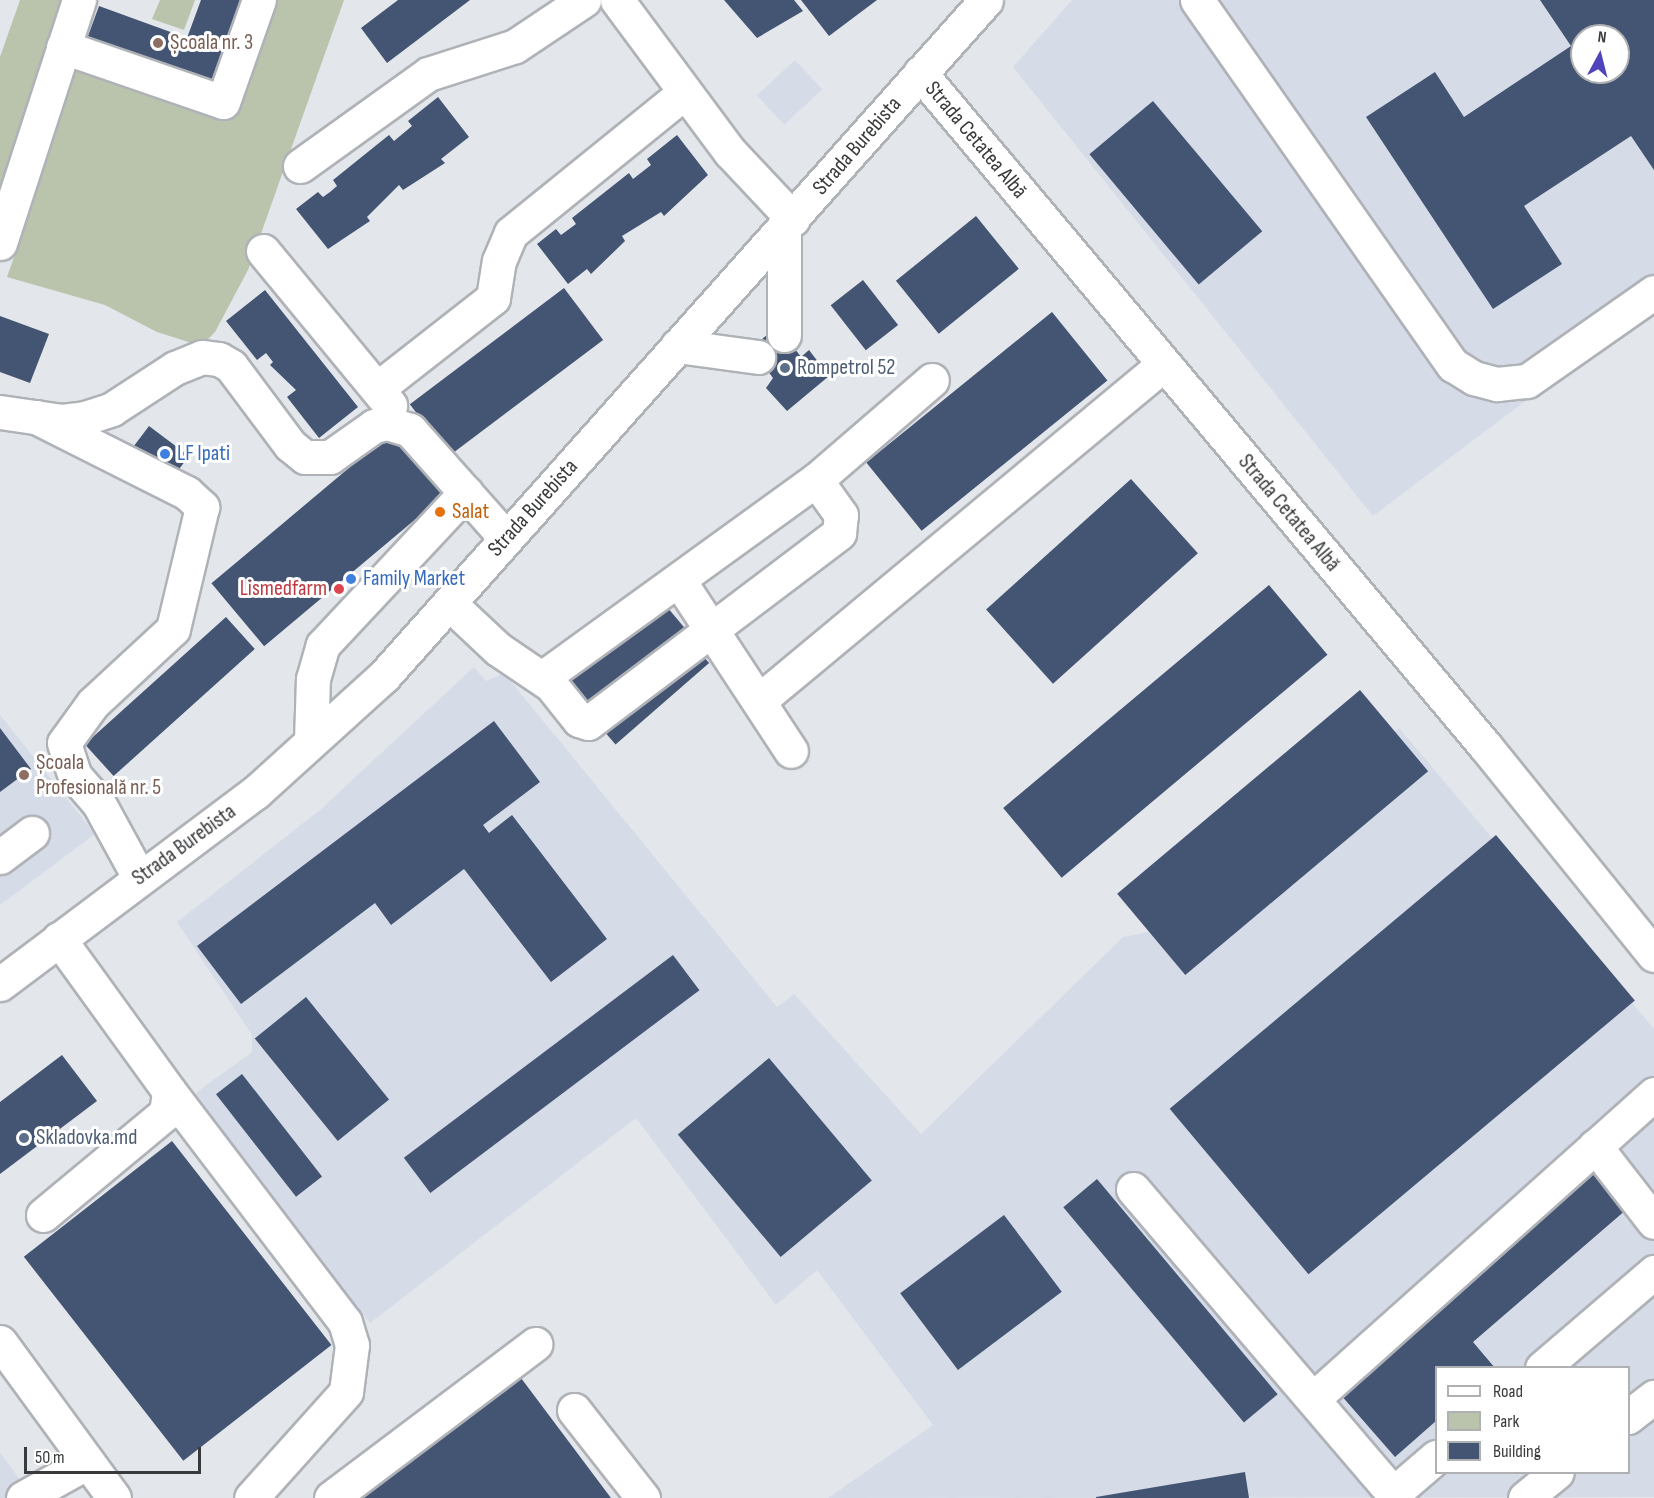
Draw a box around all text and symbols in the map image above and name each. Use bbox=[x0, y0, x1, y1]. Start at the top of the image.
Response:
north arrow bbox=[1570, 24, 1630, 84]
text: N bbox=[1597, 28, 1607, 48]
place label: Școala nr. 3 bbox=[170, 30, 253, 56]
marker: Școala nr. 3 bbox=[151, 36, 165, 50]
street label: Strada Cetatea Albă bbox=[919, 76, 1033, 204]
street label: Strada Burebista bbox=[807, 91, 907, 201]
place label: Rompetrol 52 bbox=[797, 355, 895, 381]
marker: Rompetrol 52 bbox=[778, 361, 792, 375]
place label: LF Ipati bbox=[177, 441, 230, 467]
marker: LF Ipati bbox=[158, 447, 172, 461]
street label: Strada Cetatea Albă bbox=[1232, 449, 1346, 577]
street label: Strada Burebista bbox=[482, 454, 584, 562]
place label: Salat bbox=[452, 499, 489, 525]
marker: Salat bbox=[433, 505, 447, 519]
place label: Family Market bbox=[363, 566, 465, 592]
marker: Family Market bbox=[344, 572, 358, 586]
place label: Lismedfarm bbox=[240, 576, 327, 602]
marker: Lismedfarm bbox=[332, 582, 346, 596]
place label: Școala Profesională nr. 5 bbox=[36, 749, 161, 800]
marker: Școala Profesională nr. 5 bbox=[17, 768, 31, 782]
street label: Strada Burebista bbox=[127, 799, 241, 891]
place label: Skladovka.md bbox=[36, 1125, 137, 1151]
marker: Skladovka.md bbox=[17, 1131, 31, 1145]
legend bbox=[1435, 1366, 1630, 1474]
text: Road bbox=[1493, 1381, 1523, 1402]
text: Park bbox=[1493, 1411, 1519, 1432]
scale bar bbox=[27, 1435, 204, 1473]
text: Building bbox=[1493, 1441, 1541, 1462]
text: 50 m bbox=[35, 1447, 65, 1468]

